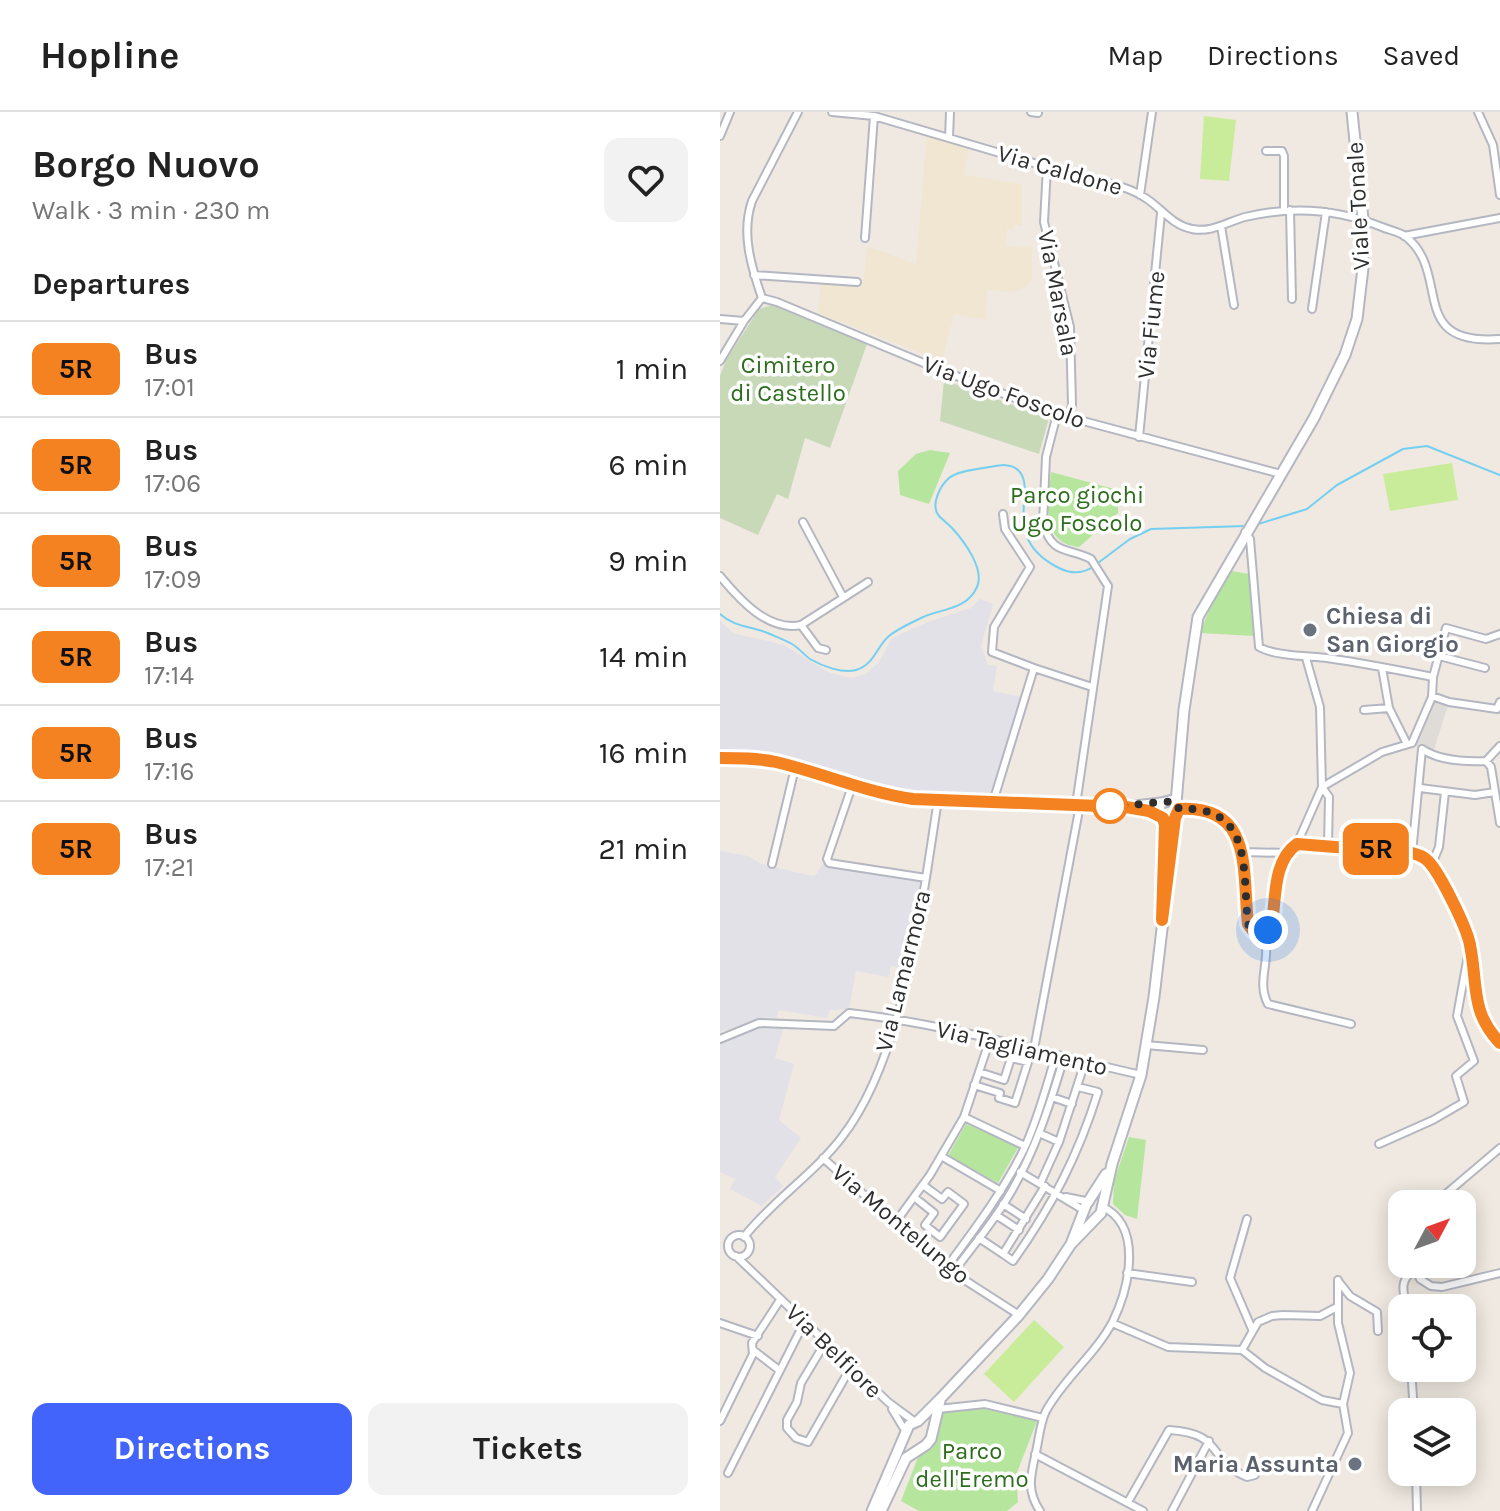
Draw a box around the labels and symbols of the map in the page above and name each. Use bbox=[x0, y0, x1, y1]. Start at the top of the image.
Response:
street label: Via Caldone bbox=[994, 139, 1126, 201]
street label: Viale Tonale bbox=[1341, 141, 1375, 271]
street label: Via Marsala bbox=[1032, 228, 1084, 358]
street label: Via Fiume bbox=[1131, 270, 1171, 380]
street label: Via Ugo Foscolo bbox=[919, 350, 1089, 434]
park label: Cimitero di Castello bbox=[730, 351, 846, 407]
park label: Parco giochi Ugo Foscolo bbox=[1010, 481, 1144, 537]
place label: Chiesa di San Giorgio bbox=[1326, 602, 1459, 658]
marker: Chiesa di San Giorgio bbox=[1301, 621, 1319, 639]
unlabelled marker bbox=[1093, 789, 1127, 823]
line badge: 5R bbox=[1340, 823, 1412, 875]
street label: Via Lamarmora bbox=[869, 887, 937, 1055]
your location bbox=[1248, 910, 1288, 950]
street label: Via Tagliamento bbox=[934, 1015, 1110, 1081]
street label: Via Montelungo bbox=[826, 1158, 976, 1290]
north arrow bbox=[1388, 1190, 1476, 1278]
street label: Via Belfiore bbox=[780, 1298, 888, 1404]
park label: Parco dell'Eremo bbox=[915, 1437, 1029, 1493]
place label: Maria Assunta bbox=[1173, 1450, 1339, 1478]
marker: Maria Assunta bbox=[1346, 1455, 1364, 1473]

